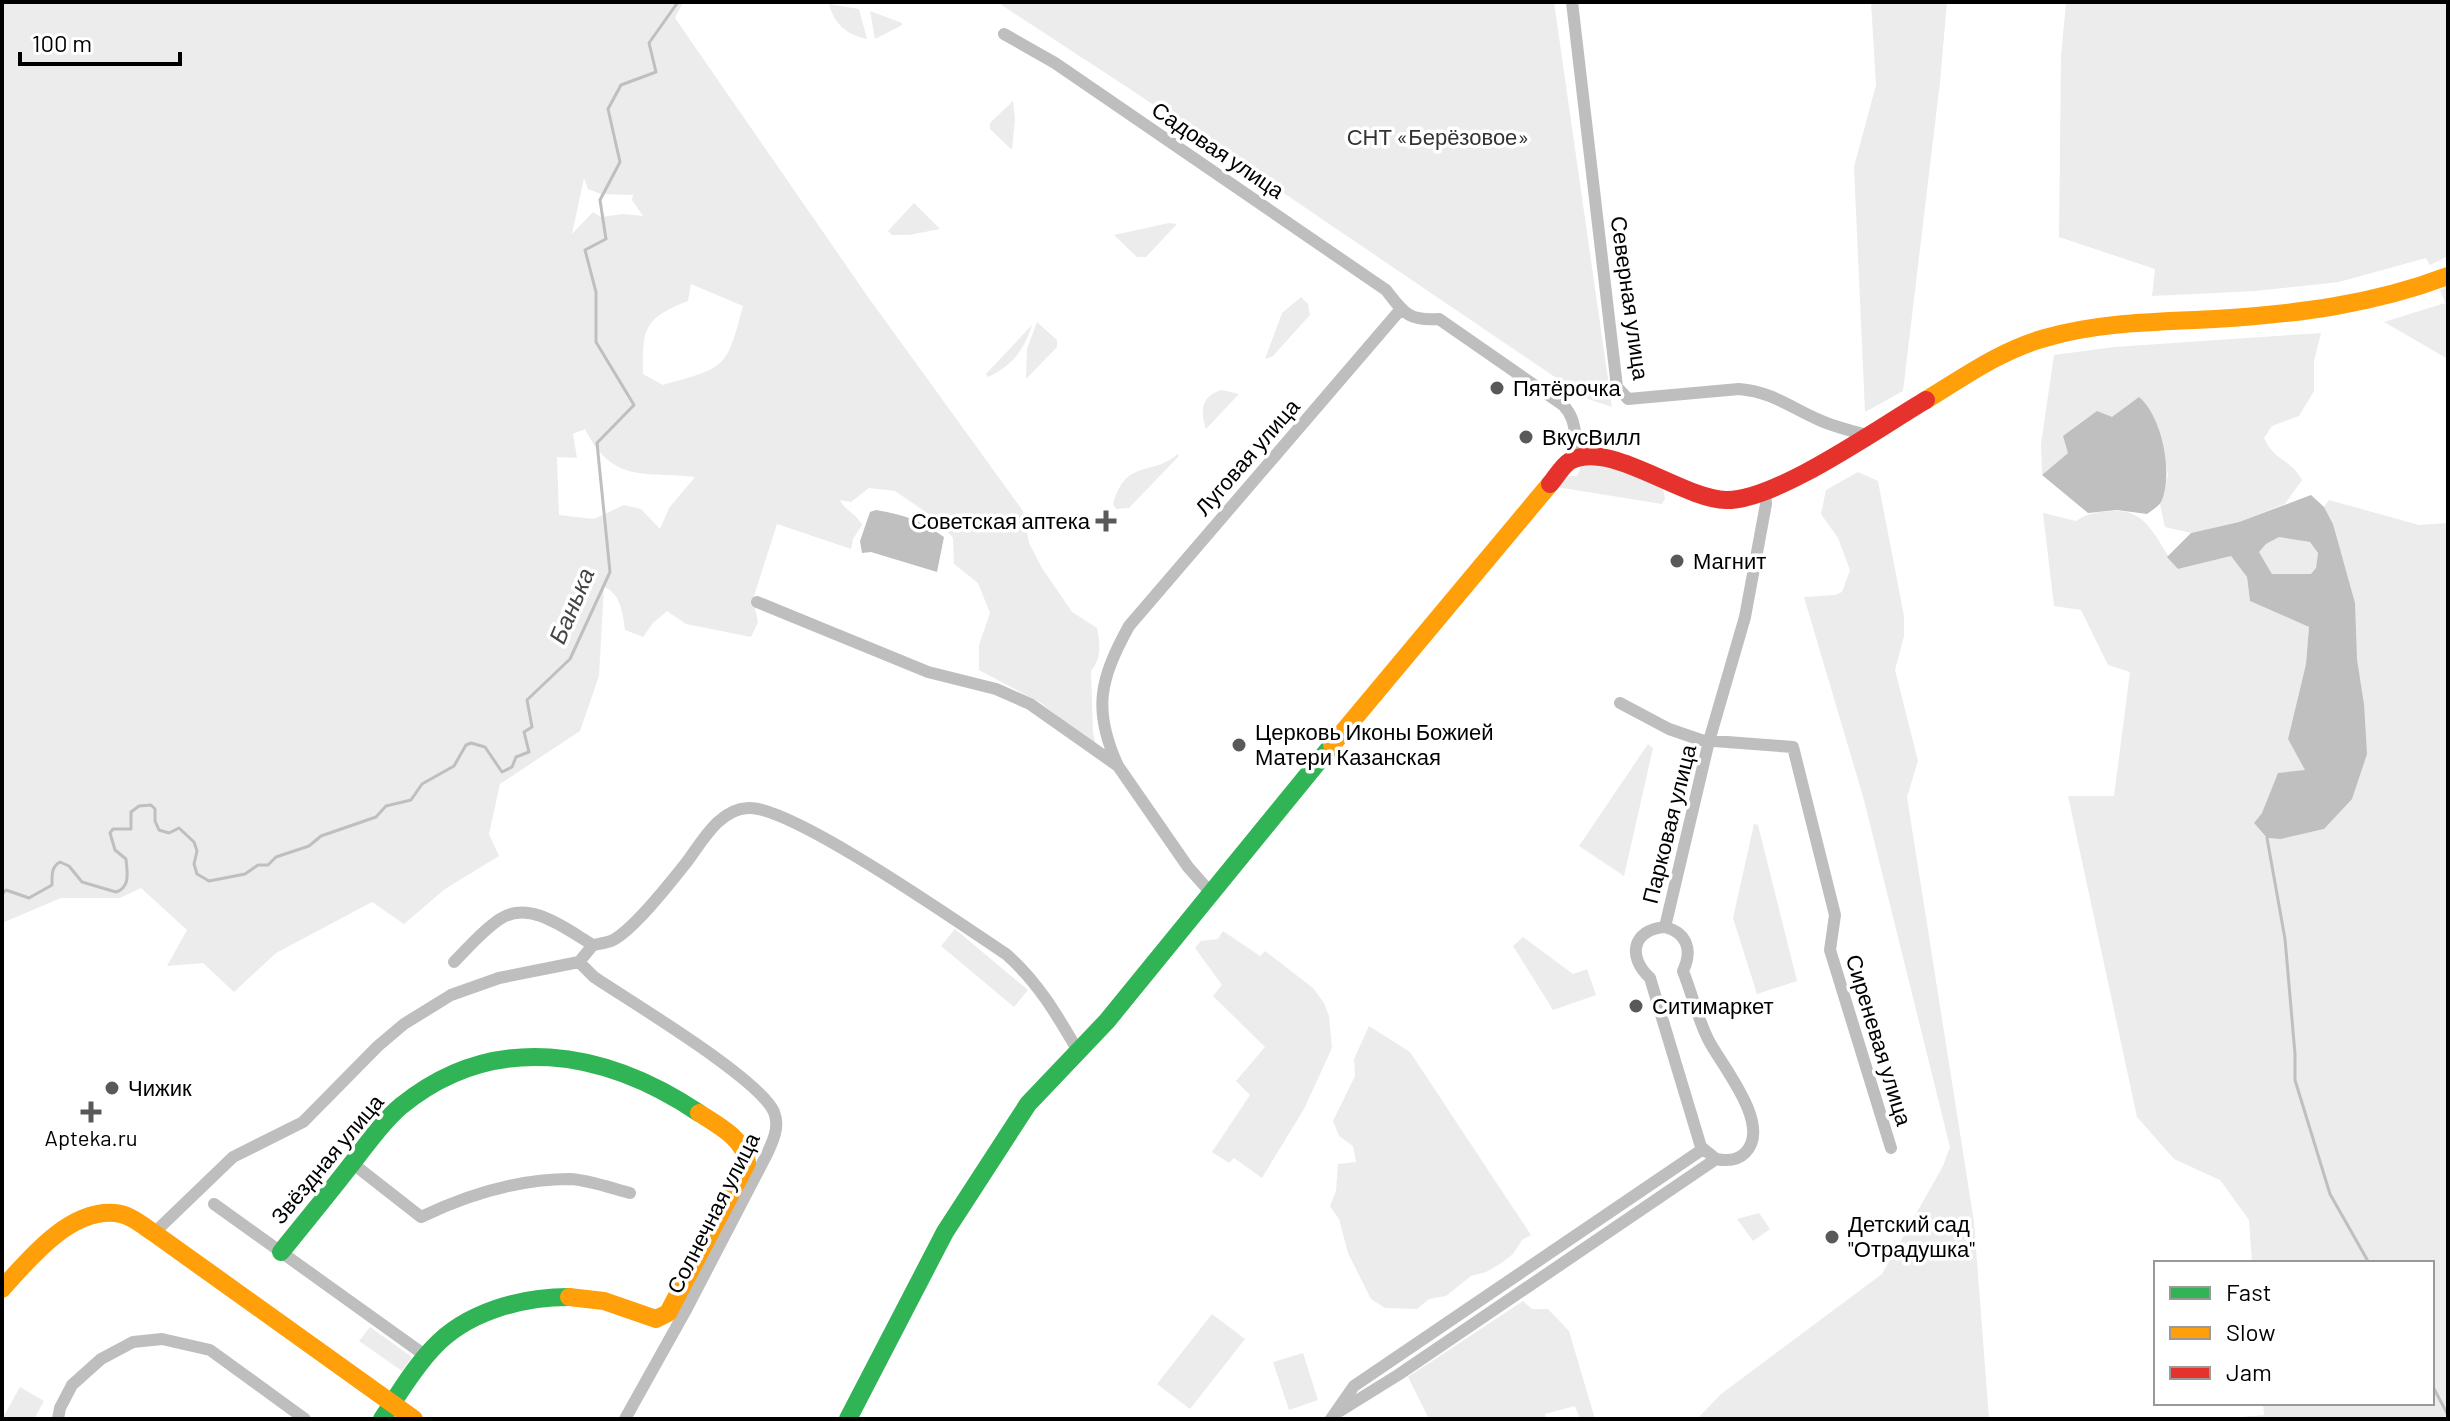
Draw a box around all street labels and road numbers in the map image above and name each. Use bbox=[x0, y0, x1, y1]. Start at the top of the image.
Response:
street label: Садовая улица bbox=[1147, 95, 1290, 204]
street label: Северная улица bbox=[1606, 214, 1655, 382]
street label: Луговая улица bbox=[1189, 392, 1305, 521]
street label: Парковая улица bbox=[1636, 741, 1701, 906]
street label: Сиреневая улица bbox=[1841, 951, 1919, 1129]
street label: Звёздная улица bbox=[265, 1088, 389, 1229]
street label: Солнечная улица bbox=[660, 1127, 765, 1298]

